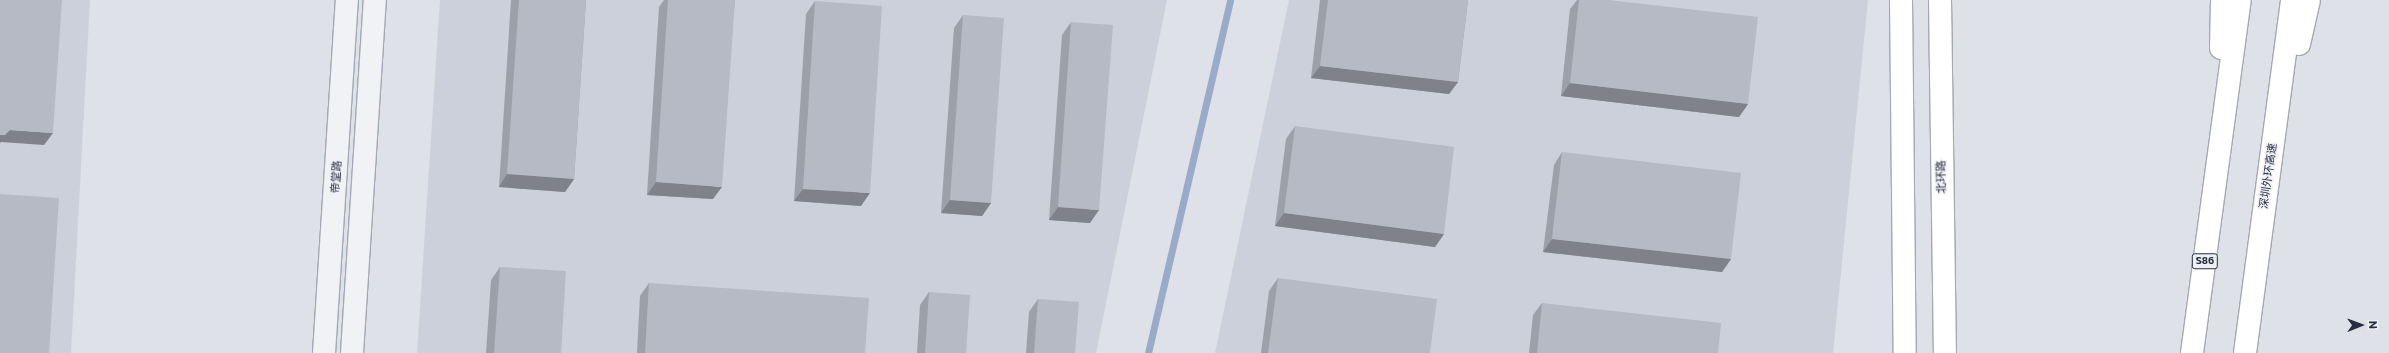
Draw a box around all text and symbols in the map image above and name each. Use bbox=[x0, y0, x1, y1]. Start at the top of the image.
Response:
street label: 深圳外环高速 bbox=[2257, 142, 2279, 210]
street label: 帝堂路 bbox=[328, 160, 344, 194]
street label: 北环路 bbox=[1934, 160, 1948, 194]
road number: S86 bbox=[2191, 253, 2219, 269]
north arrow bbox=[2341, 305, 2381, 345]
text: N bbox=[2367, 321, 2380, 329]

